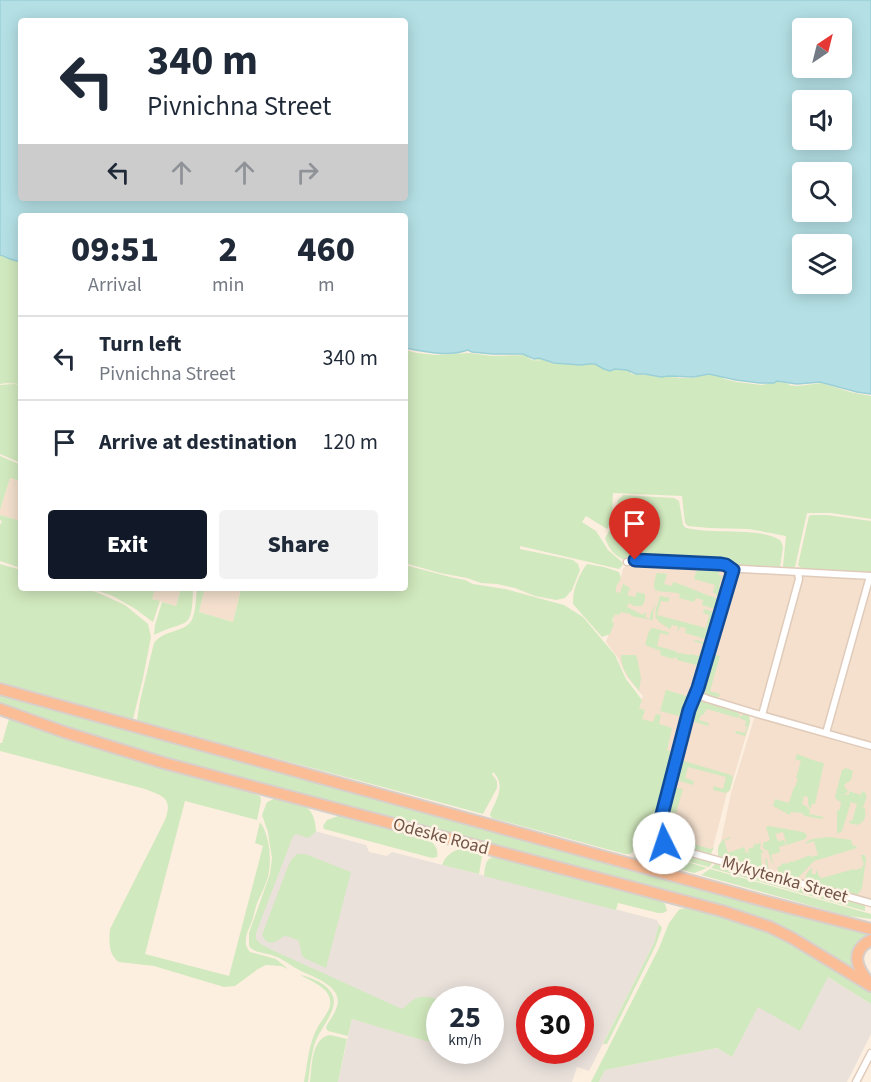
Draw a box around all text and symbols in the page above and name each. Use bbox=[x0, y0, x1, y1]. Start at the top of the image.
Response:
north arrow bbox=[792, 18, 852, 78]
map controls bbox=[792, 18, 852, 294]
text: 340 m bbox=[147, 31, 258, 91]
icon: left bbox=[48, 42, 126, 120]
text: Pivnichna Street bbox=[147, 87, 331, 126]
button: sound bbox=[792, 90, 852, 150]
icon: left bbox=[102, 156, 135, 189]
icon: ahead bbox=[165, 156, 198, 189]
icon: ahead bbox=[228, 156, 261, 189]
icon: right bbox=[291, 156, 324, 189]
button: search bbox=[792, 162, 852, 222]
text: 09:51 bbox=[71, 224, 159, 275]
text: 2 bbox=[219, 224, 238, 275]
text: 460 bbox=[297, 224, 355, 275]
button: layers bbox=[792, 234, 852, 294]
text: Arrival bbox=[88, 271, 142, 299]
text: min bbox=[212, 271, 244, 299]
text: m bbox=[318, 271, 334, 299]
text: Turn left bbox=[99, 328, 181, 360]
icon: left bbox=[48, 342, 81, 375]
text: 340 m bbox=[323, 342, 378, 374]
text: Pivnichna Street bbox=[99, 360, 236, 388]
icon: arrive bbox=[48, 426, 81, 459]
text: Arrive at destination bbox=[99, 426, 297, 458]
text: 120 m bbox=[323, 426, 378, 458]
pin bbox=[609, 498, 660, 560]
icon: arrive bbox=[618, 507, 651, 540]
button: Exit bbox=[48, 510, 207, 579]
button: Share bbox=[219, 510, 378, 579]
position arrow bbox=[632, 811, 696, 875]
street label: Odeske Road bbox=[390, 812, 492, 861]
street label: Mykytenka Street bbox=[719, 850, 851, 909]
speed limit sign: 30 bbox=[516, 986, 594, 1064]
text: 25 bbox=[449, 996, 481, 1039]
text: km/h bbox=[448, 1030, 482, 1051]

